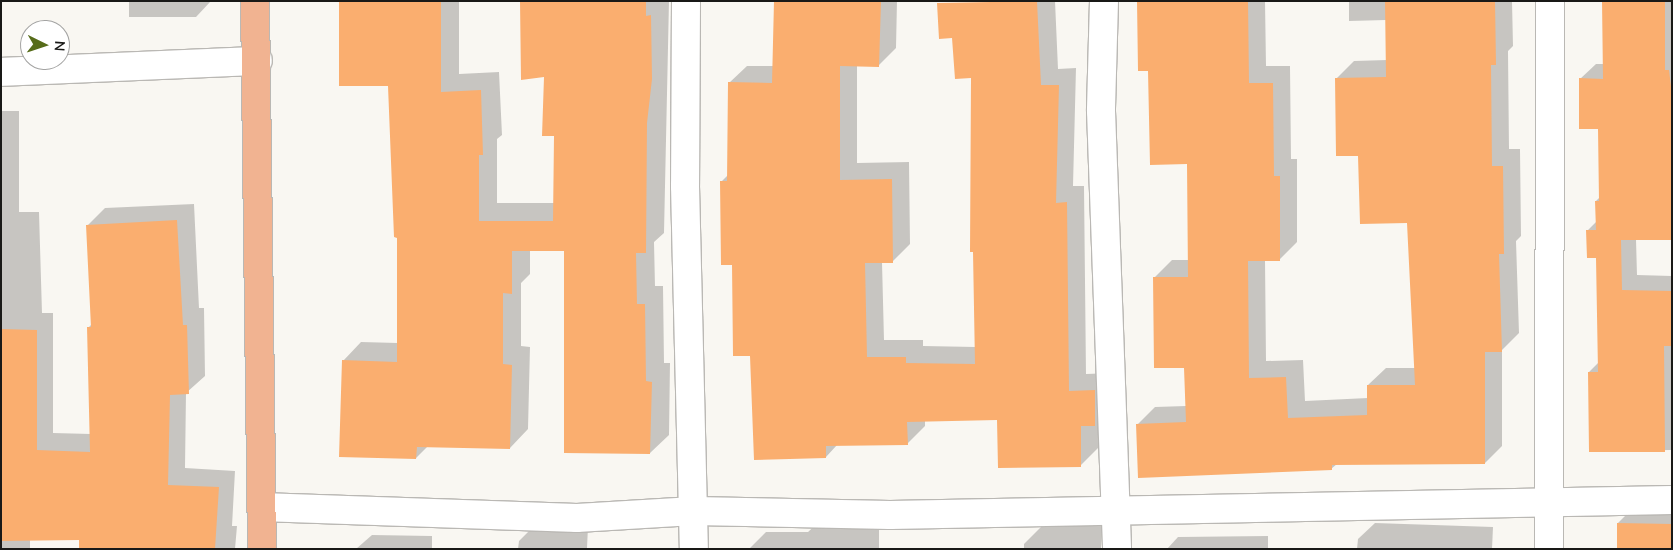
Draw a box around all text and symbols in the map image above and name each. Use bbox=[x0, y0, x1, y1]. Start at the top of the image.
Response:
north arrow bbox=[20, 20, 70, 70]
text: N bbox=[50, 40, 69, 52]

